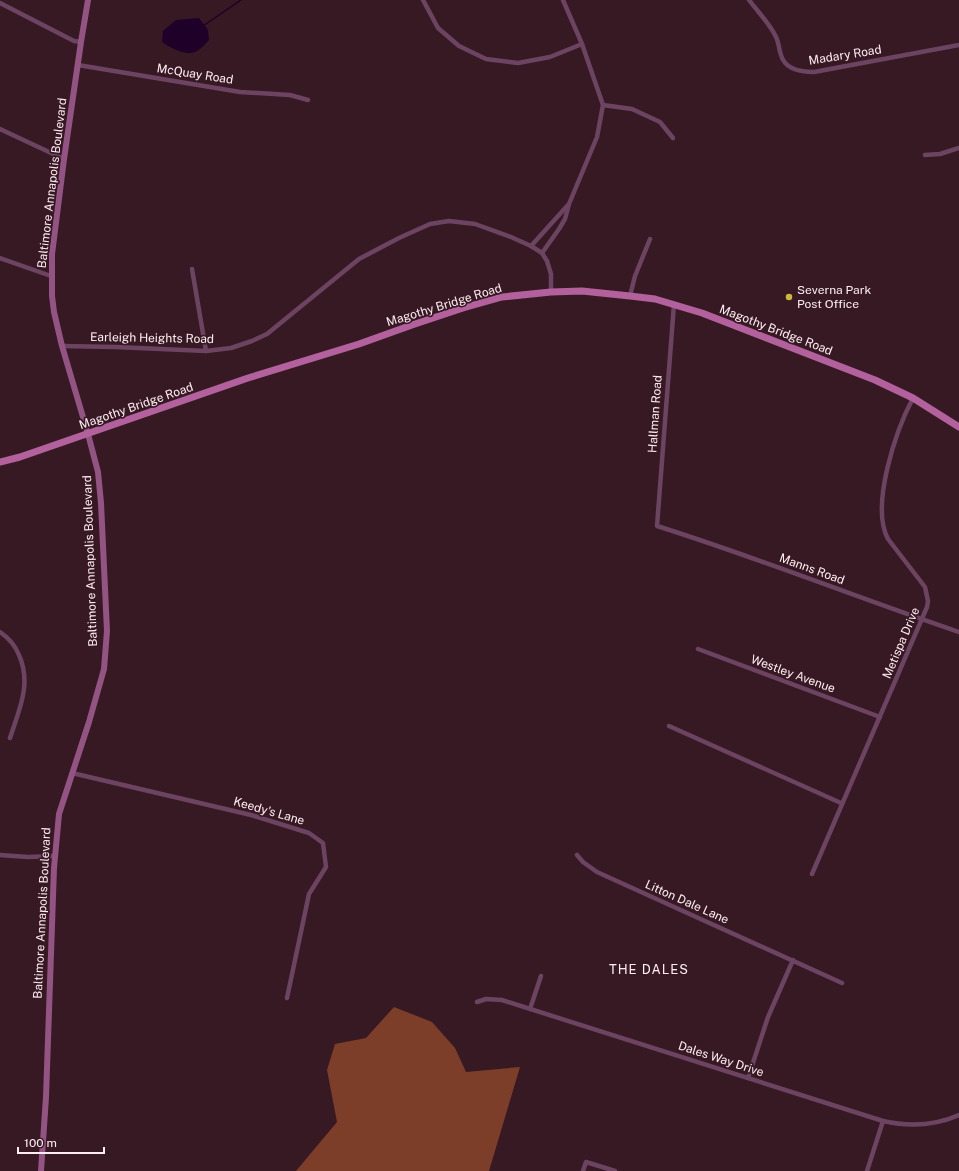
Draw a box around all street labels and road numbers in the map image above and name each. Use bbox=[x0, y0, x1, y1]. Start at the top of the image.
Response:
street label: Madary Road bbox=[808, 42, 882, 68]
street label: McQuay Road bbox=[156, 61, 234, 87]
street label: Baltimore Annapolis Boulevard bbox=[35, 97, 69, 269]
street label: Magothy Bridge Road bbox=[385, 281, 503, 329]
street label: Magothy Bridge Road bbox=[718, 302, 834, 358]
street label: Earleigh Heights Road bbox=[90, 330, 214, 346]
street label: Hallman Road bbox=[645, 375, 665, 453]
street label: Magothy Bridge Road bbox=[77, 380, 195, 432]
street label: Baltimore Annapolis Boulevard bbox=[80, 475, 100, 647]
street label: Manns Road bbox=[777, 551, 847, 587]
street label: Metispa Drive bbox=[880, 605, 922, 681]
street label: Westley Avenue bbox=[749, 652, 837, 696]
street label: Keedy's Lane bbox=[232, 794, 306, 828]
street label: Baltimore Annapolis Boulevard bbox=[31, 827, 53, 999]
street label: Litton Dale Lane bbox=[643, 877, 731, 927]
street label: Dales Way Drive bbox=[676, 1039, 766, 1079]

